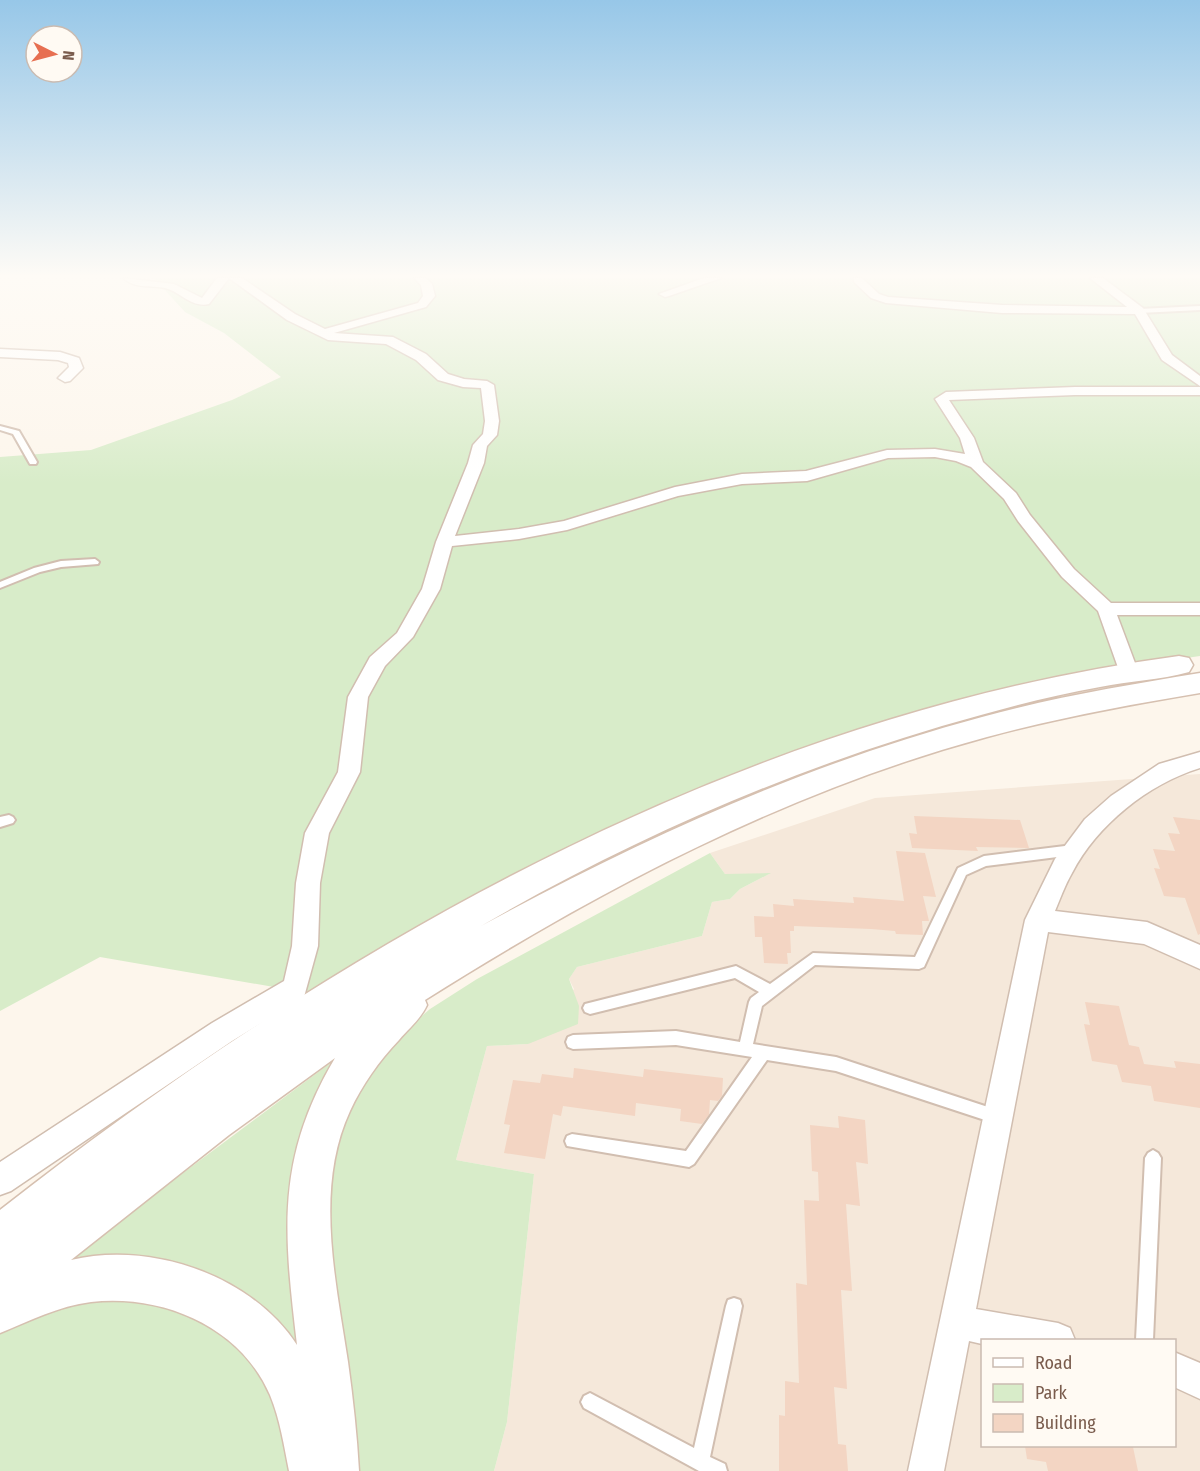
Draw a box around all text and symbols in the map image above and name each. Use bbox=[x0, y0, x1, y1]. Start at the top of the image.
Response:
north arrow bbox=[24, 24, 84, 84]
text: N bbox=[58, 50, 78, 61]
legend bbox=[981, 1339, 1176, 1447]
text: Road bbox=[1035, 1352, 1072, 1374]
text: Park bbox=[1035, 1382, 1068, 1404]
text: Building bbox=[1035, 1412, 1096, 1434]

